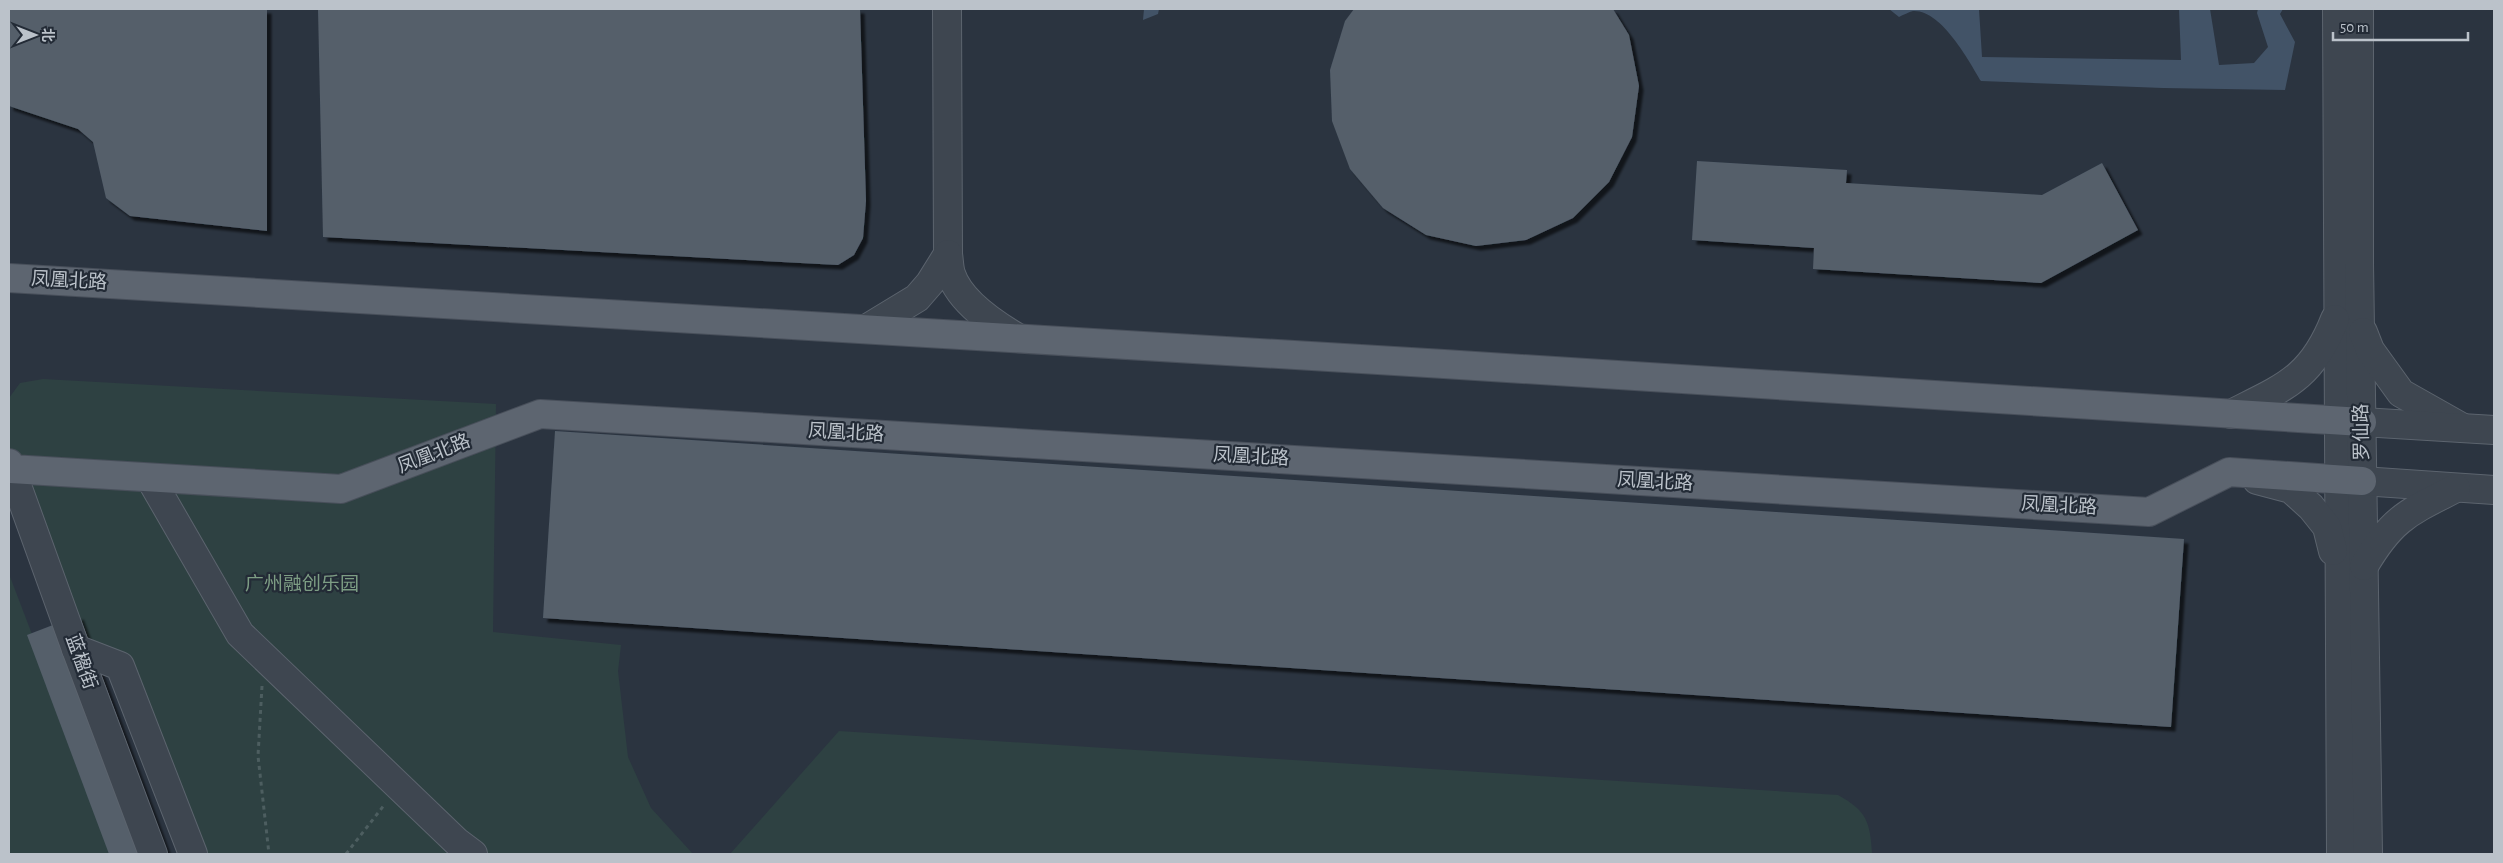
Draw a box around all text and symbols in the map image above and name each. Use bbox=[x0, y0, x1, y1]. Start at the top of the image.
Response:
north arrow bbox=[10, 10, 60, 60]
scale bar bbox=[2333, 10, 2468, 42]
text: 50 m bbox=[2340, 20, 2369, 35]
text: 北 bbox=[40, 28, 55, 42]
street label: 凤凰北路 bbox=[31, 269, 108, 292]
street label: 罗仙路 bbox=[2351, 403, 2372, 461]
street label: 凤凰北路 bbox=[808, 421, 885, 444]
street label: 凤凰北路 bbox=[395, 431, 473, 476]
street label: 凤凰北路 bbox=[1213, 445, 1290, 468]
street label: 凤凰北路 bbox=[1617, 470, 1694, 493]
street label: 凤凰北路 bbox=[2021, 494, 2098, 517]
park label: 广州融创乐园 bbox=[245, 573, 359, 594]
street label: 蓝楹街 bbox=[62, 632, 101, 692]

